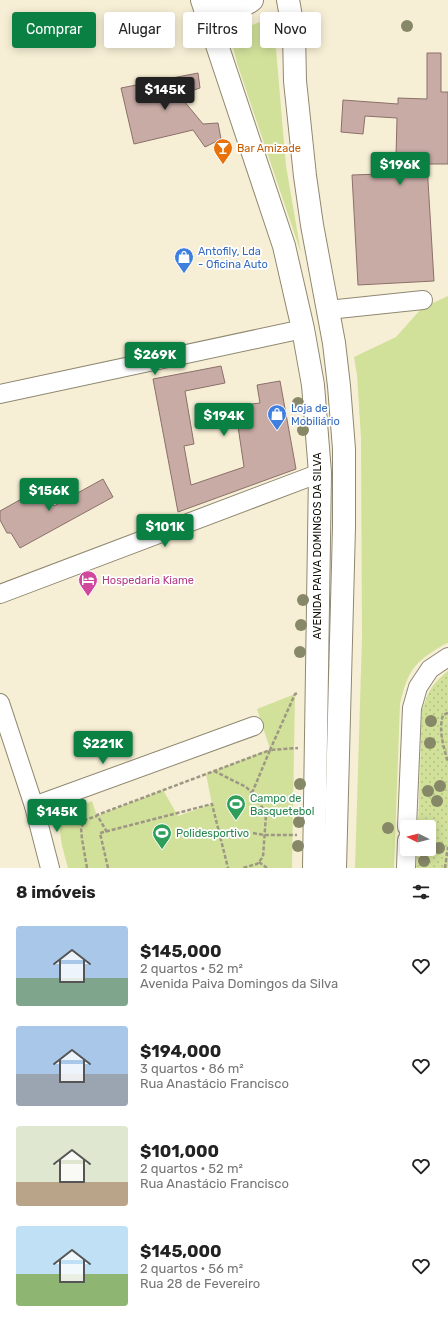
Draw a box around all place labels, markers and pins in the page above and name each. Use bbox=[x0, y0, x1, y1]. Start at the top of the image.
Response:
pin: $145K bbox=[137, 77, 193, 111]
bar icon: Bar Amizade bbox=[212, 137, 234, 165]
place label: Bar Amizade bbox=[237, 142, 301, 155]
pin: $196K bbox=[372, 152, 428, 186]
place label: Antofily, Lda - Oficina Auto bbox=[198, 245, 268, 271]
shop icon: Antofily, Lda - Oficina Auto bbox=[173, 246, 195, 274]
pin: $269K bbox=[127, 342, 183, 376]
place label: Loja de Mobiliário bbox=[291, 402, 340, 428]
pin: $194K bbox=[196, 403, 252, 437]
shop icon: Loja de Mobiliário bbox=[266, 403, 288, 431]
pin: $156K bbox=[21, 478, 77, 512]
pin: $101K bbox=[137, 514, 193, 548]
hotel icon: Hospedaria Kiame bbox=[77, 569, 99, 597]
place label: Hospedaria Kiame bbox=[102, 574, 194, 587]
pin: $221K bbox=[75, 731, 131, 765]
place label: Campo de Basquetebol bbox=[250, 792, 314, 818]
sports icon: Campo de Basquetebol bbox=[225, 793, 247, 821]
pin: $145K bbox=[29, 799, 85, 833]
sports icon: Polidesportivo bbox=[151, 822, 173, 850]
place label: Polidesportivo bbox=[176, 827, 249, 840]

